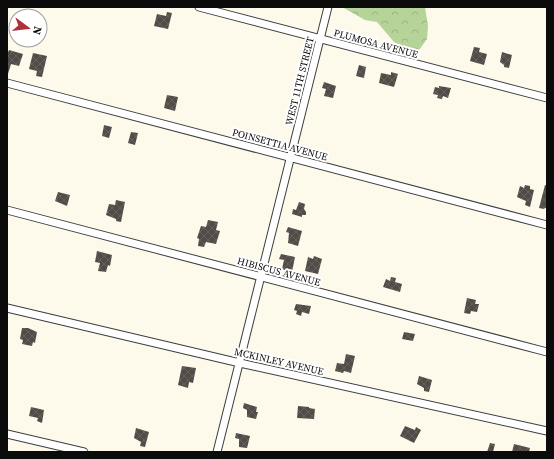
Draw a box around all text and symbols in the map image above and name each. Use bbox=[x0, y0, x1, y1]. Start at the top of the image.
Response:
north arrow bbox=[8, 8, 48, 48]
text: N bbox=[29, 25, 45, 36]
street label: PLUMOSA AVENUE bbox=[332, 26, 419, 61]
street label: WEST 11TH STREET bbox=[282, 36, 317, 127]
street label: POINSETTIA AVENUE bbox=[231, 126, 329, 163]
street label: HIBISCUS AVENUE bbox=[236, 254, 322, 289]
street label: MCKINLEY AVENUE bbox=[233, 345, 325, 378]

